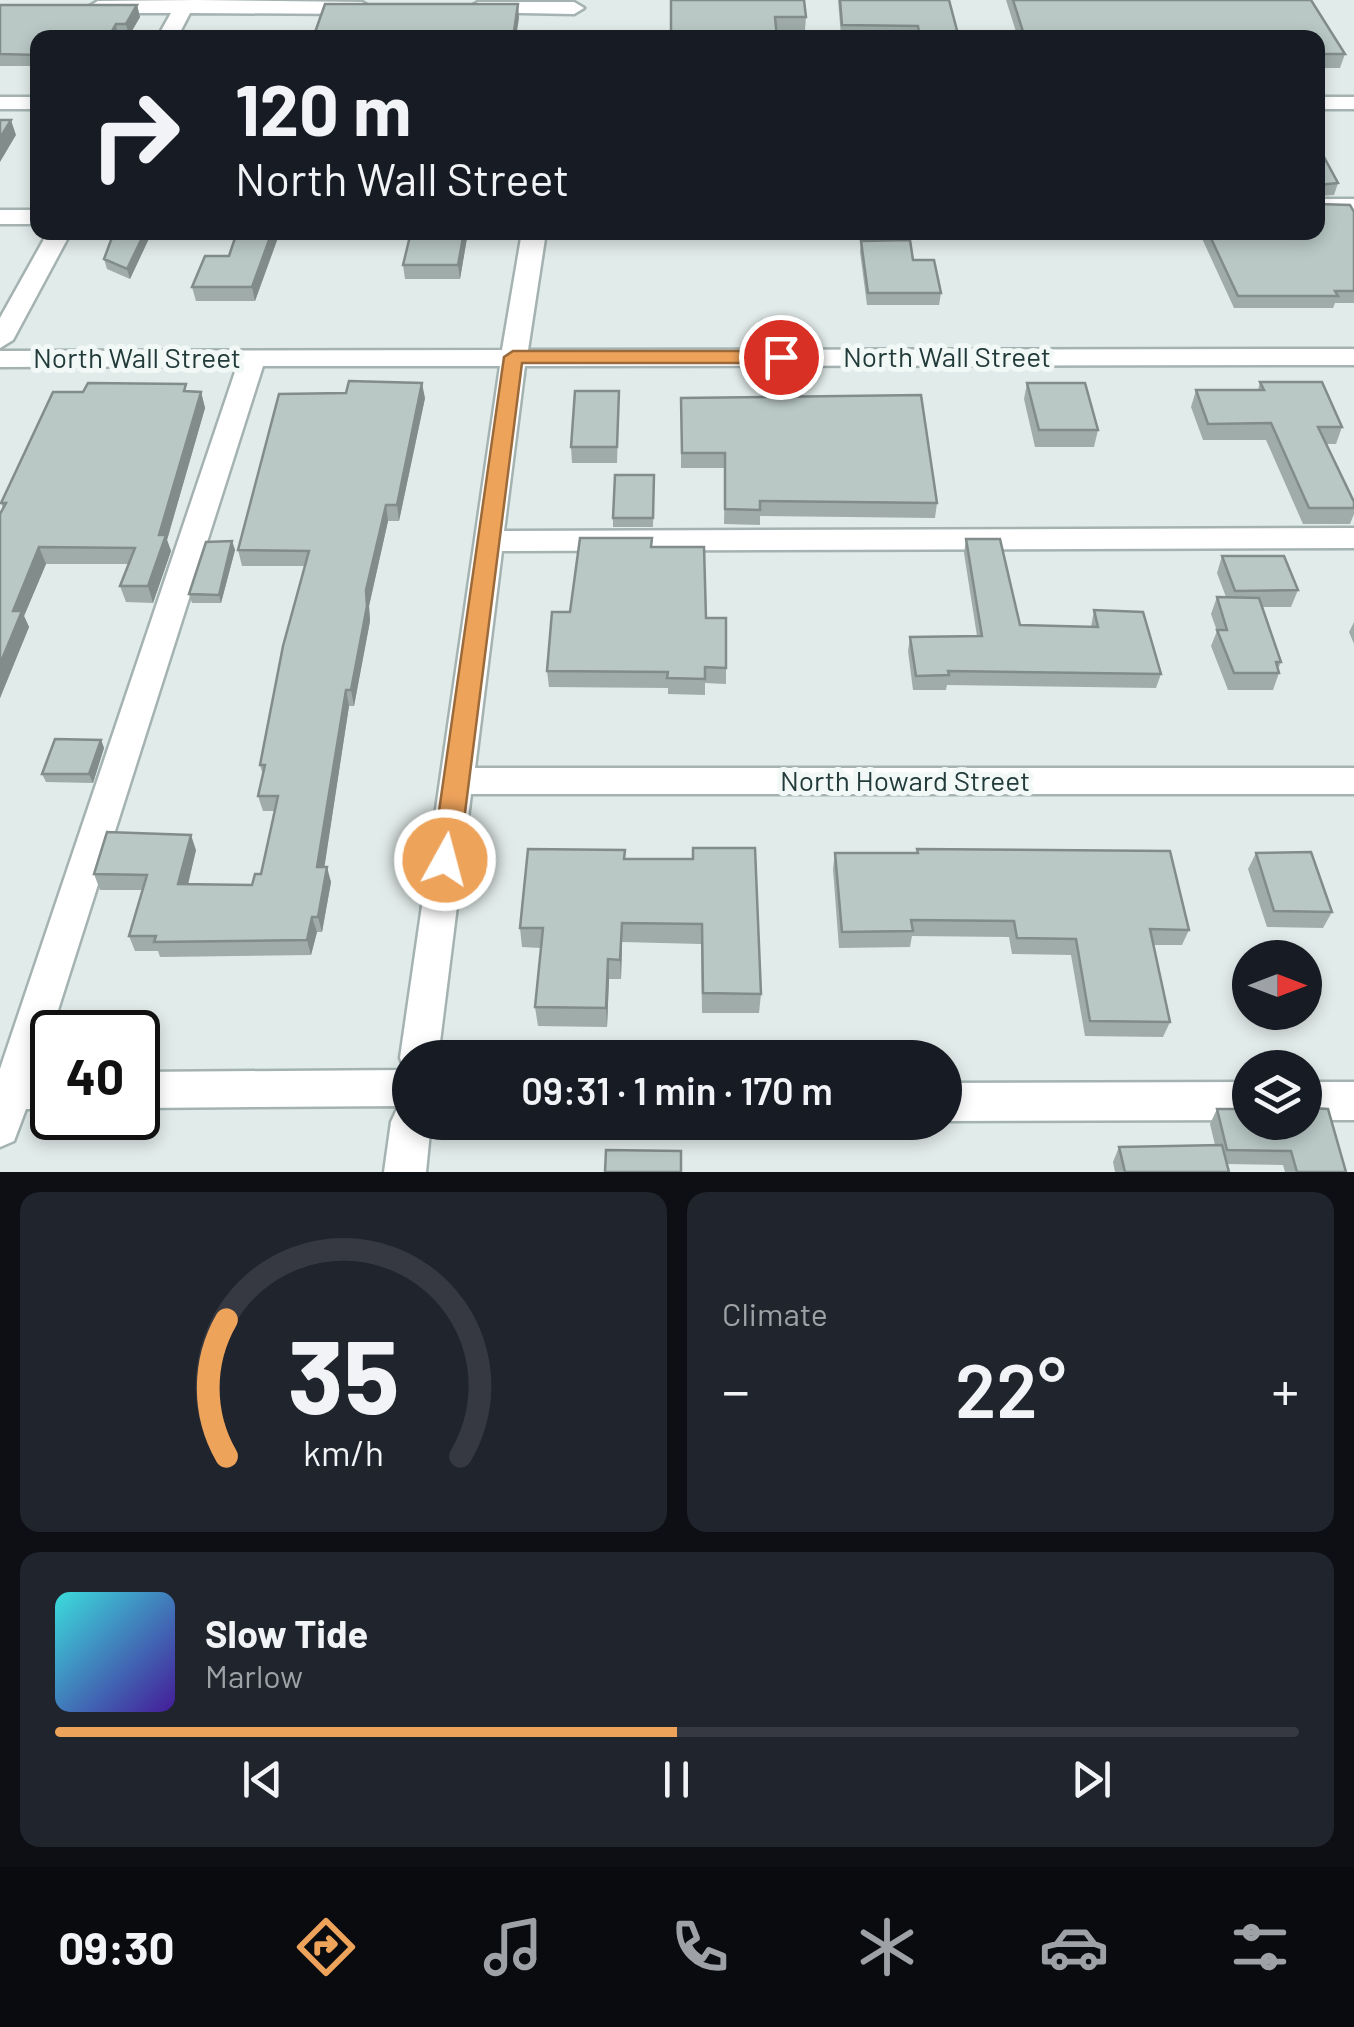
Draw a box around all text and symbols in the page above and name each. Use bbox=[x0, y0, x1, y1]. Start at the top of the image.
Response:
text: 120 m bbox=[235, 66, 411, 150]
icon: right bbox=[70, 70, 200, 200]
text: North Wall Street bbox=[235, 151, 570, 205]
pin bbox=[739, 315, 824, 400]
icon: arrive bbox=[754, 330, 809, 385]
street label: North Wall Street bbox=[843, 339, 1051, 373]
street label: North Wall Street bbox=[33, 340, 241, 374]
street label: North Howard Street bbox=[780, 763, 1030, 797]
position arrow bbox=[393, 808, 497, 912]
north arrow bbox=[1232, 940, 1322, 1030]
map controls bbox=[1232, 940, 1322, 1140]
speed limit sign: 40 bbox=[30, 1010, 160, 1140]
button: layers bbox=[1232, 1050, 1322, 1140]
text: 09:31 · 1 min · 170 m bbox=[521, 1067, 833, 1113]
text: Climate bbox=[722, 1294, 828, 1332]
text: 35 bbox=[287, 1310, 400, 1435]
text: 22° bbox=[955, 1343, 1066, 1433]
text: − bbox=[722, 1356, 750, 1422]
text: + bbox=[1271, 1356, 1299, 1422]
text: km/h bbox=[303, 1430, 384, 1473]
text: Slow Tide bbox=[205, 1610, 368, 1656]
text: Marlow bbox=[205, 1656, 303, 1694]
icon: previous bbox=[235, 1752, 290, 1807]
icon: pause bbox=[649, 1752, 704, 1807]
icon: next bbox=[1064, 1752, 1119, 1807]
icon: directions bbox=[291, 1912, 361, 1982]
icon: music bbox=[478, 1912, 548, 1982]
icon: phone bbox=[665, 1912, 735, 1982]
icon: climate bbox=[852, 1912, 922, 1982]
icon: car bbox=[1039, 1912, 1109, 1982]
icon: filters bbox=[1225, 1912, 1295, 1982]
text: 09:30 bbox=[58, 1920, 174, 1974]

